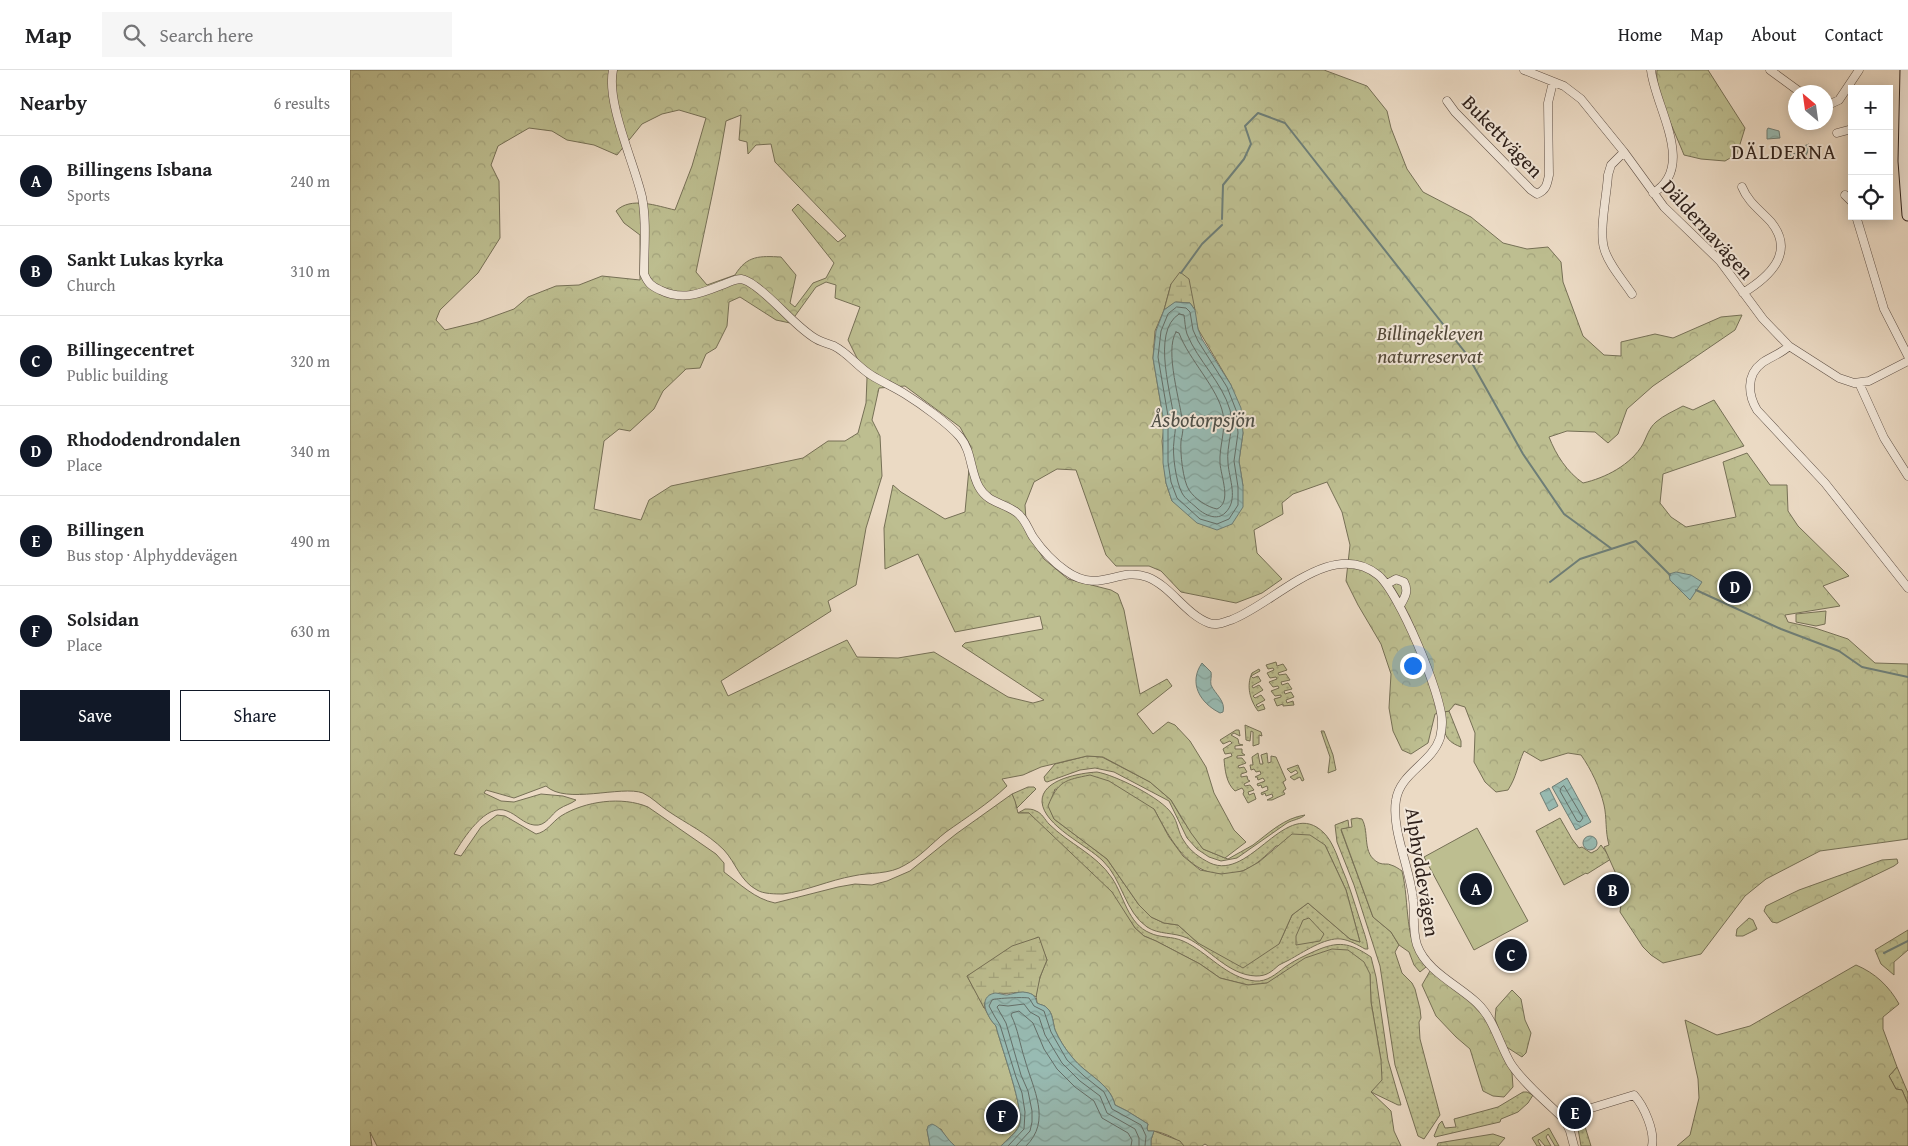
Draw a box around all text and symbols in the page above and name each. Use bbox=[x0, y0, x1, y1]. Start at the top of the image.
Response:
search box bbox=[102, 12, 452, 57]
text: Map bbox=[25, 17, 72, 52]
icon: search bbox=[120, 21, 148, 49]
text: Search here bbox=[160, 21, 253, 49]
text: Home bbox=[1618, 21, 1662, 48]
text: Map bbox=[1690, 21, 1723, 48]
text: About bbox=[1751, 21, 1797, 48]
text: Contact bbox=[1825, 21, 1883, 48]
north arrow bbox=[1788, 85, 1833, 130]
map controls bbox=[1848, 85, 1893, 220]
button: + bbox=[1848, 85, 1893, 130]
text: Nearby bbox=[20, 87, 87, 118]
street label: Bukettvägen bbox=[1456, 88, 1550, 184]
text: 6 results bbox=[273, 91, 330, 115]
button: − bbox=[1848, 130, 1893, 175]
district label: DÄLDERNA bbox=[1731, 136, 1837, 167]
text: Billingens Isbana bbox=[67, 155, 212, 183]
text: A bbox=[31, 169, 41, 193]
text: 240 m bbox=[290, 169, 330, 193]
street label: Däldernavägen bbox=[1655, 173, 1761, 285]
button: locate bbox=[1848, 175, 1893, 220]
text: Sports bbox=[67, 183, 110, 207]
text: Sankt Lukas kyrka bbox=[67, 245, 224, 273]
text: B bbox=[31, 259, 41, 283]
text: 310 m bbox=[290, 259, 330, 283]
text: Church bbox=[67, 273, 116, 297]
park label: Billingekleven naturreservat bbox=[1376, 318, 1483, 370]
text: Billingecentret bbox=[67, 335, 194, 363]
text: C bbox=[31, 349, 41, 373]
text: 320 m bbox=[290, 349, 330, 373]
text: Public building bbox=[67, 363, 168, 387]
water label: Åsbotorpsjön bbox=[1150, 404, 1256, 435]
text: Rhododendrondalen bbox=[67, 425, 240, 453]
text: D bbox=[31, 439, 41, 463]
text: 340 m bbox=[290, 439, 330, 463]
text: Place bbox=[67, 453, 102, 477]
text: Billingen bbox=[67, 515, 144, 543]
text: E bbox=[32, 529, 40, 553]
text: 490 m bbox=[290, 529, 330, 553]
text: Bus stop · Alphyddevägen bbox=[67, 543, 237, 567]
pin: D bbox=[1719, 568, 1751, 606]
text: Solsidan bbox=[67, 605, 139, 633]
text: F bbox=[32, 619, 40, 643]
text: 630 m bbox=[290, 619, 330, 643]
text: Place bbox=[67, 633, 102, 657]
your location bbox=[1400, 653, 1426, 679]
button: Save bbox=[20, 690, 170, 741]
button: Share bbox=[180, 690, 330, 741]
street label: Alphyddevägen bbox=[1398, 805, 1448, 939]
pin: A bbox=[1460, 870, 1492, 908]
pin: B bbox=[1597, 871, 1629, 909]
pin: C bbox=[1495, 936, 1527, 974]
pin: E bbox=[1559, 1094, 1591, 1132]
pin: F bbox=[986, 1097, 1018, 1135]

